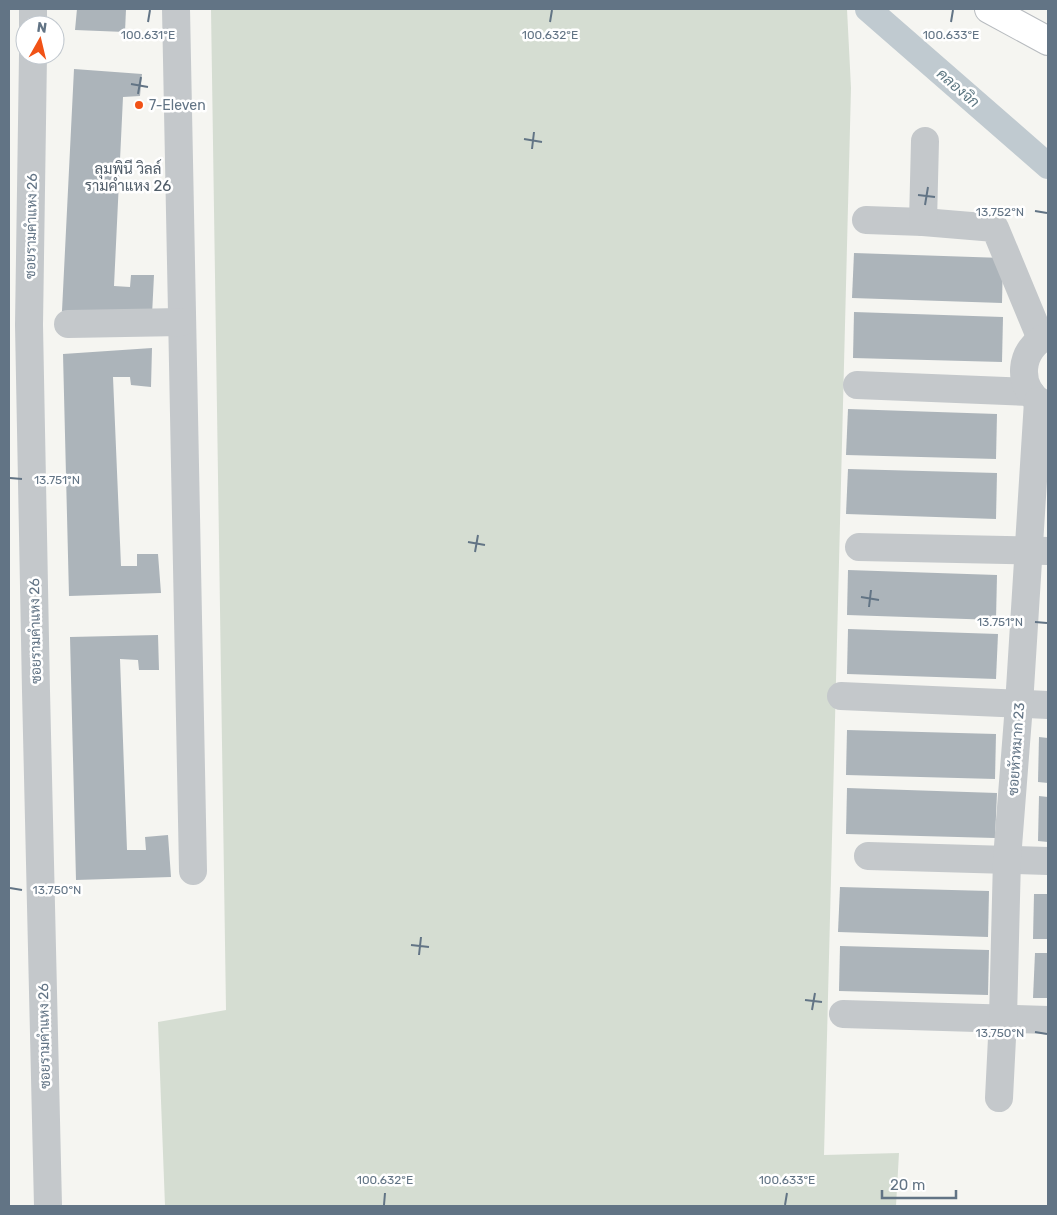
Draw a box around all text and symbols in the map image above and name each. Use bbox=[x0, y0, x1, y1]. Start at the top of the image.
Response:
north arrow bbox=[15, 15, 65, 65]
text: N bbox=[36, 19, 48, 37]
text: 100.631°E bbox=[121, 28, 175, 42]
text: 100.632°E bbox=[522, 28, 578, 42]
text: 100.633°E bbox=[923, 28, 979, 42]
water label: คลองจิก bbox=[933, 65, 983, 111]
place label: 7-Eleven bbox=[149, 97, 206, 114]
marker: 7-Eleven bbox=[133, 99, 145, 111]
district label: ลุมพินี วิลล์ รามคำแหง 26 bbox=[85, 159, 171, 195]
street label: ซอยรามคำแหง 26 bbox=[22, 173, 41, 279]
text: 13.752°N bbox=[976, 205, 1024, 219]
text: 13.751°N bbox=[34, 473, 80, 487]
street label: ซอยรามคำแหง 26 bbox=[26, 578, 45, 684]
text: 13.751°N bbox=[977, 615, 1023, 629]
street label: ซอยหัวหมาก 23 bbox=[1005, 702, 1028, 796]
text: 13.750°N bbox=[33, 883, 81, 897]
street label: ซอยรามคำแหง 26 bbox=[35, 983, 54, 1089]
text: 13.750°N bbox=[976, 1026, 1024, 1040]
scale bar bbox=[882, 1168, 956, 1200]
text: 100.632°E bbox=[357, 1173, 413, 1187]
text: 100.633°E bbox=[759, 1173, 815, 1187]
text: 20 m bbox=[890, 1176, 925, 1194]

